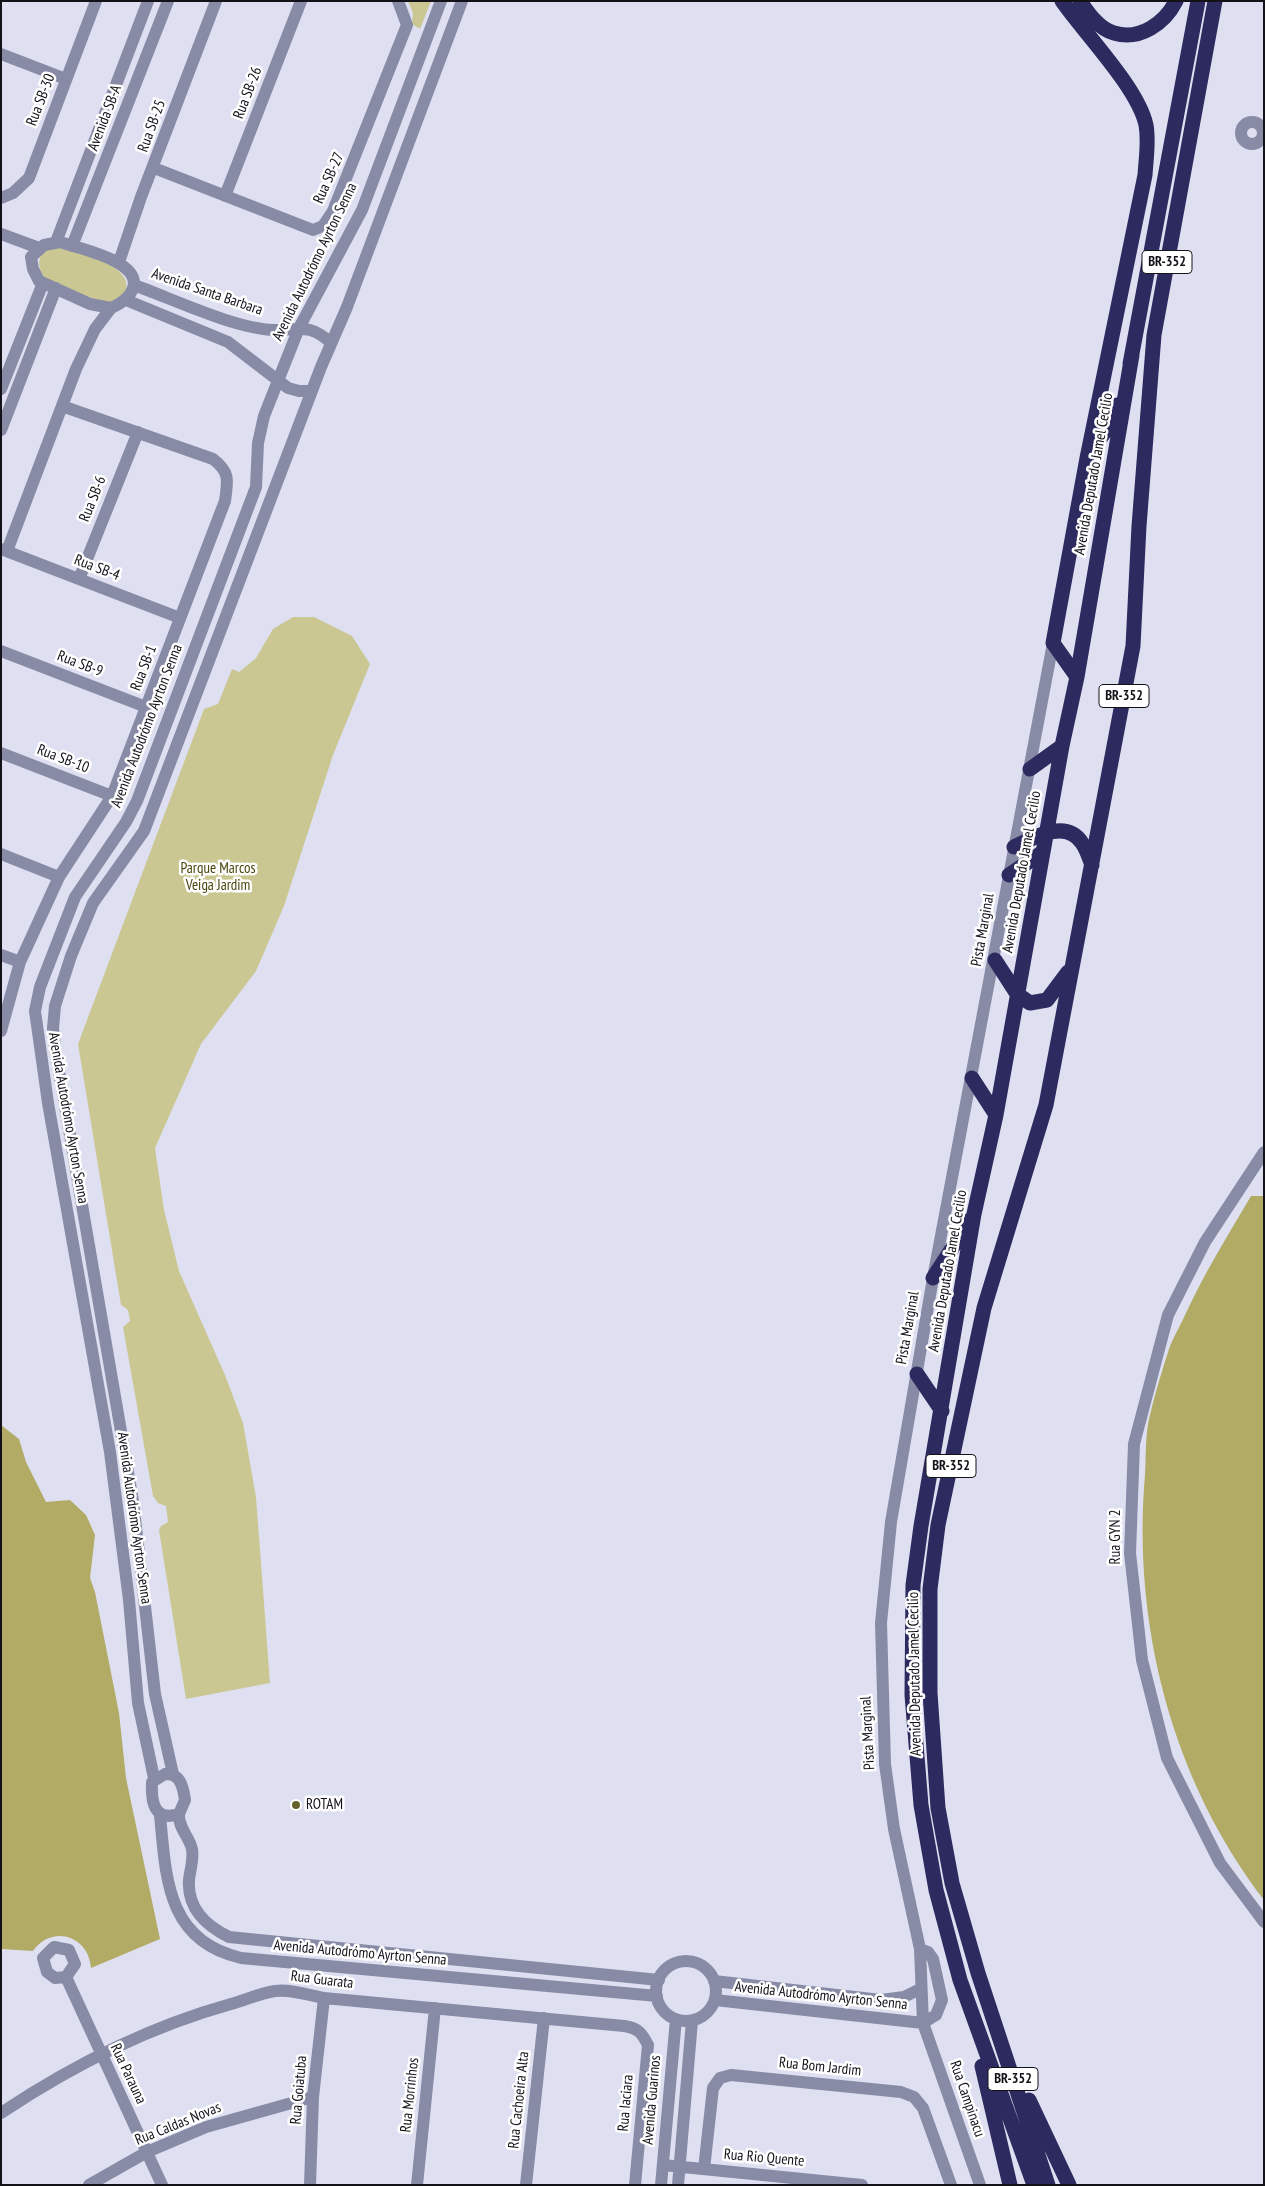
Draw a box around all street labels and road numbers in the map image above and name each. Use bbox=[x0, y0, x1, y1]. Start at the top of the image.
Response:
street label: Rua SB-26 bbox=[230, 64, 266, 122]
street label: Rua SB-30 bbox=[23, 71, 59, 129]
street label: Avenida SB-A bbox=[84, 83, 126, 153]
street label: Rua SB-25 bbox=[134, 97, 170, 155]
street label: Rua SB-27 bbox=[310, 150, 348, 206]
street label: Avenida Autodrómo Ayrton Senna bbox=[269, 180, 361, 344]
road number: BR-352 bbox=[1142, 250, 1192, 274]
street label: Avenida Santa Barbara bbox=[149, 265, 265, 319]
street label: Avenida Deputado Jamel Cecilio bbox=[1071, 392, 1117, 556]
street label: Rua SB-6 bbox=[76, 474, 110, 524]
street label: Rua SB-4 bbox=[72, 551, 122, 585]
street label: Avenida Autodrómo Ayrton Senna bbox=[108, 642, 186, 810]
street label: Rua SB-1 bbox=[127, 643, 161, 693]
street label: Rua SB-9 bbox=[55, 647, 105, 681]
road number: BR-352 bbox=[1099, 684, 1149, 708]
street label: Rua SB-10 bbox=[34, 741, 92, 777]
street label: Avenida Deputado Jamel Cecilio bbox=[999, 790, 1045, 954]
street label: Pista Marginal bbox=[968, 892, 998, 968]
street label: Avenida Autodrómo Ayrton Senna bbox=[44, 1031, 92, 1205]
street label: Avenida Deputado Jamel Cecilio bbox=[925, 1189, 971, 1353]
street label: Pista Marginal bbox=[893, 1290, 923, 1366]
street label: Avenida Autodrómo Ayrton Senna bbox=[113, 1431, 155, 1605]
road number: BR-352 bbox=[926, 1454, 976, 1478]
street label: Rua GYN 2 bbox=[1107, 1509, 1125, 1565]
street label: Avenida Deputado Jamel Cecilio bbox=[905, 1592, 925, 1756]
street label: Pista Marginal bbox=[857, 1696, 879, 1770]
street label: Avenida Autodrómo Ayrton Senna bbox=[273, 1936, 447, 1970]
street label: Rua Guarata bbox=[290, 1967, 354, 1993]
street label: Avenida Autodrómo Ayrton Senna bbox=[734, 1978, 908, 2014]
street label: Rua Parauna bbox=[106, 2041, 150, 2107]
street label: Rua Cachoeira Alta bbox=[505, 2051, 533, 2149]
street label: Rua Bom Jardim bbox=[778, 2054, 862, 2080]
street label: Rua Goiatuba bbox=[287, 2055, 311, 2125]
street label: Avenida Guarinos bbox=[639, 2055, 665, 2145]
street label: Rua Morrinhos bbox=[397, 2057, 423, 2133]
street label: Rua Campinacu bbox=[946, 2058, 988, 2140]
road number: BR-352 bbox=[988, 2068, 1038, 2090]
street label: Rua Iaciara bbox=[615, 2074, 637, 2132]
street label: Rua Caldas Novas bbox=[132, 2099, 224, 2149]
street label: Rua Rio Quente bbox=[723, 2146, 805, 2170]

